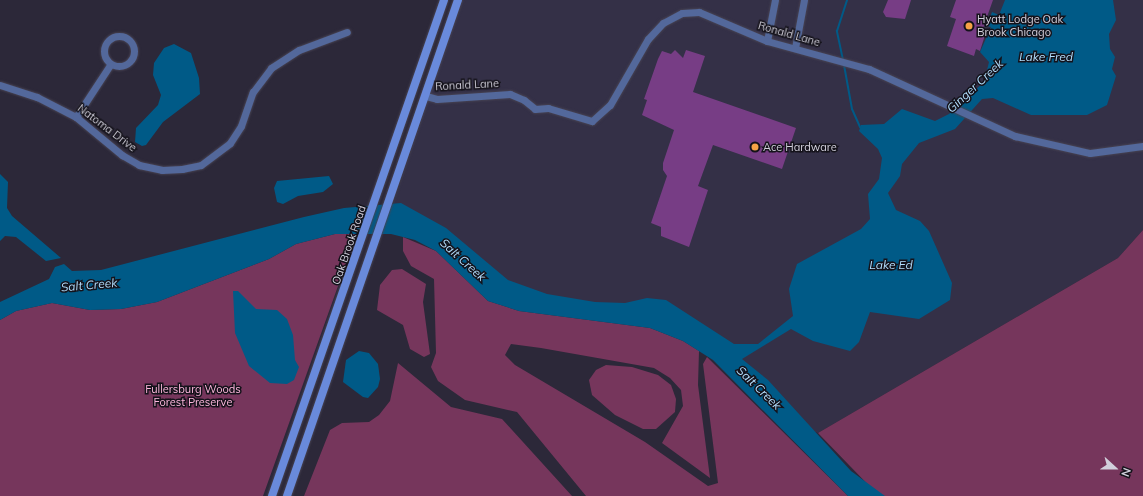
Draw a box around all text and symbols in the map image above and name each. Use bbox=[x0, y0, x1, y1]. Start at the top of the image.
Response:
place label: Hyatt Lodge Oak Brook Chicago bbox=[977, 13, 1063, 39]
street label: Ronald Lane bbox=[756, 19, 822, 49]
marker: Hyatt Lodge Oak Brook Chicago bbox=[964, 21, 974, 31]
water label: Lake Fred bbox=[1019, 50, 1073, 64]
water label: Ginger Creek bbox=[944, 56, 1006, 116]
street label: Ronald Lane bbox=[435, 77, 499, 93]
street label: Natoma Drive bbox=[75, 101, 139, 155]
place label: Ace Hardware bbox=[763, 140, 837, 154]
marker: Ace Hardware bbox=[750, 142, 760, 152]
street label: Oak Brook Road bbox=[329, 204, 369, 286]
water label: Salt Creek bbox=[437, 236, 489, 284]
water label: Lake Ed bbox=[869, 258, 913, 272]
water label: Salt Creek bbox=[60, 275, 118, 295]
water label: Salt Creek bbox=[734, 363, 784, 413]
park label: Fullersburg Woods Forest Preserve bbox=[145, 383, 241, 409]
north arrow bbox=[1095, 448, 1135, 488]
text: N bbox=[1118, 466, 1134, 479]

